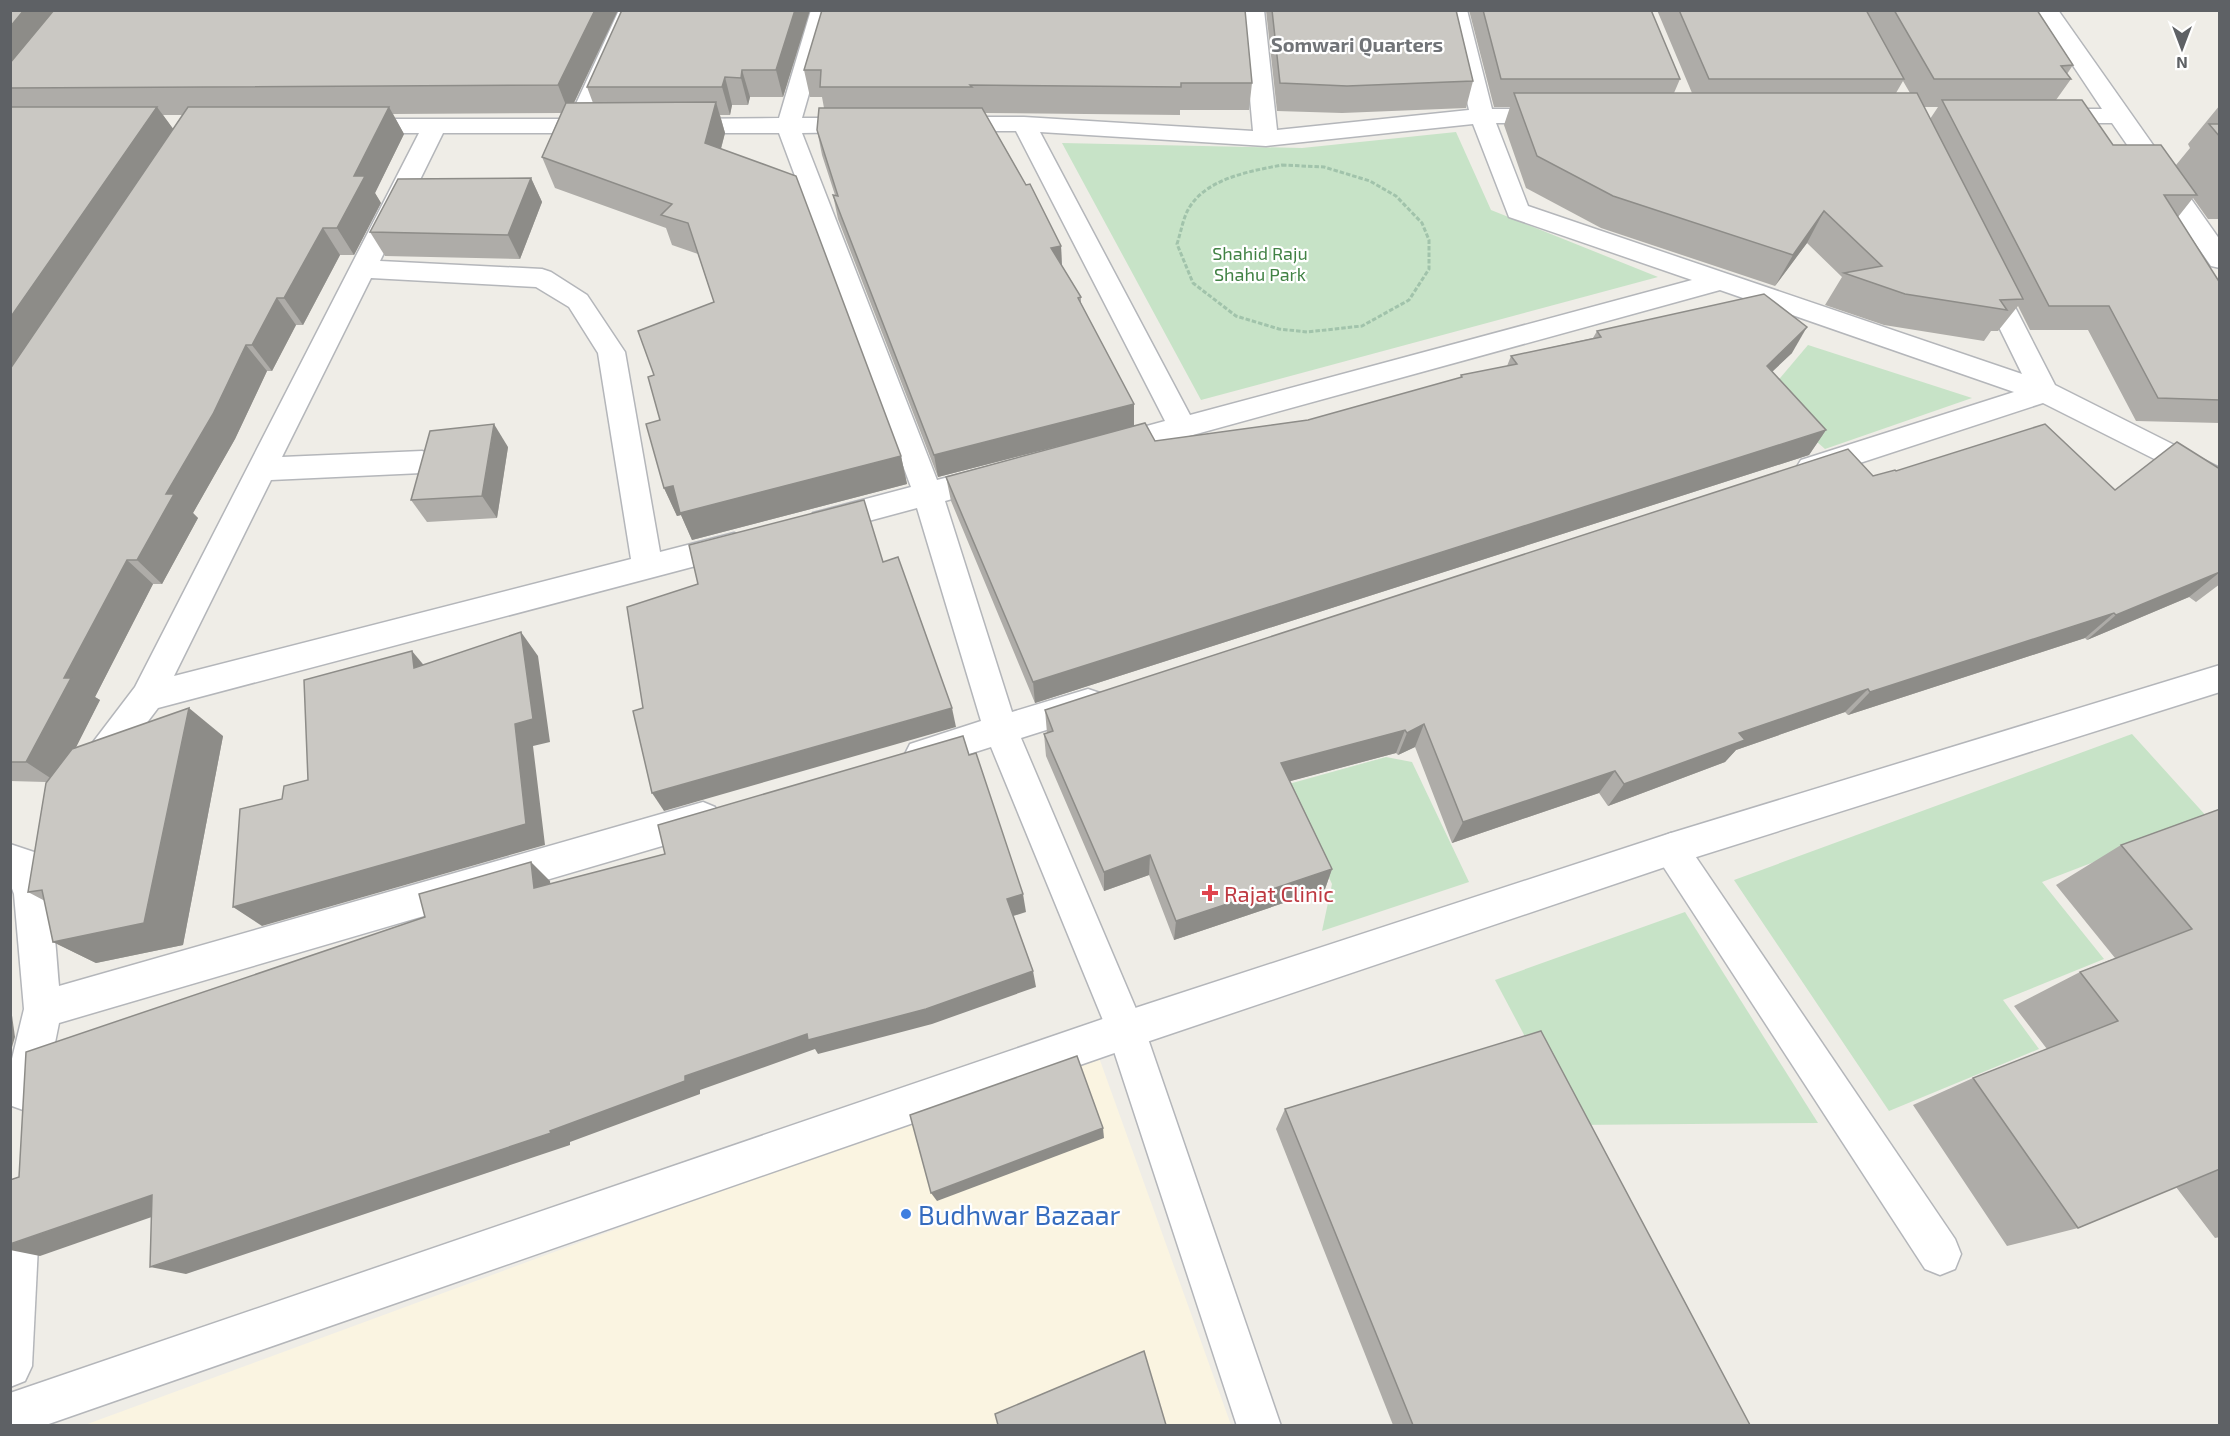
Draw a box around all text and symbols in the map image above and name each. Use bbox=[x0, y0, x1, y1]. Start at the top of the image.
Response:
north arrow bbox=[2152, 18, 2212, 78]
district label: Somwari Quarters bbox=[1271, 32, 1443, 57]
text: N bbox=[2176, 54, 2188, 73]
park label: Shahid Raju Shahu Park bbox=[1212, 242, 1308, 285]
place label: Rajat Clinic bbox=[1224, 880, 1334, 907]
marker: Rajat Clinic bbox=[1201, 884, 1219, 902]
place label: Budhwar Bazaar bbox=[918, 1198, 1121, 1230]
marker: Budhwar Bazaar bbox=[899, 1207, 913, 1221]

